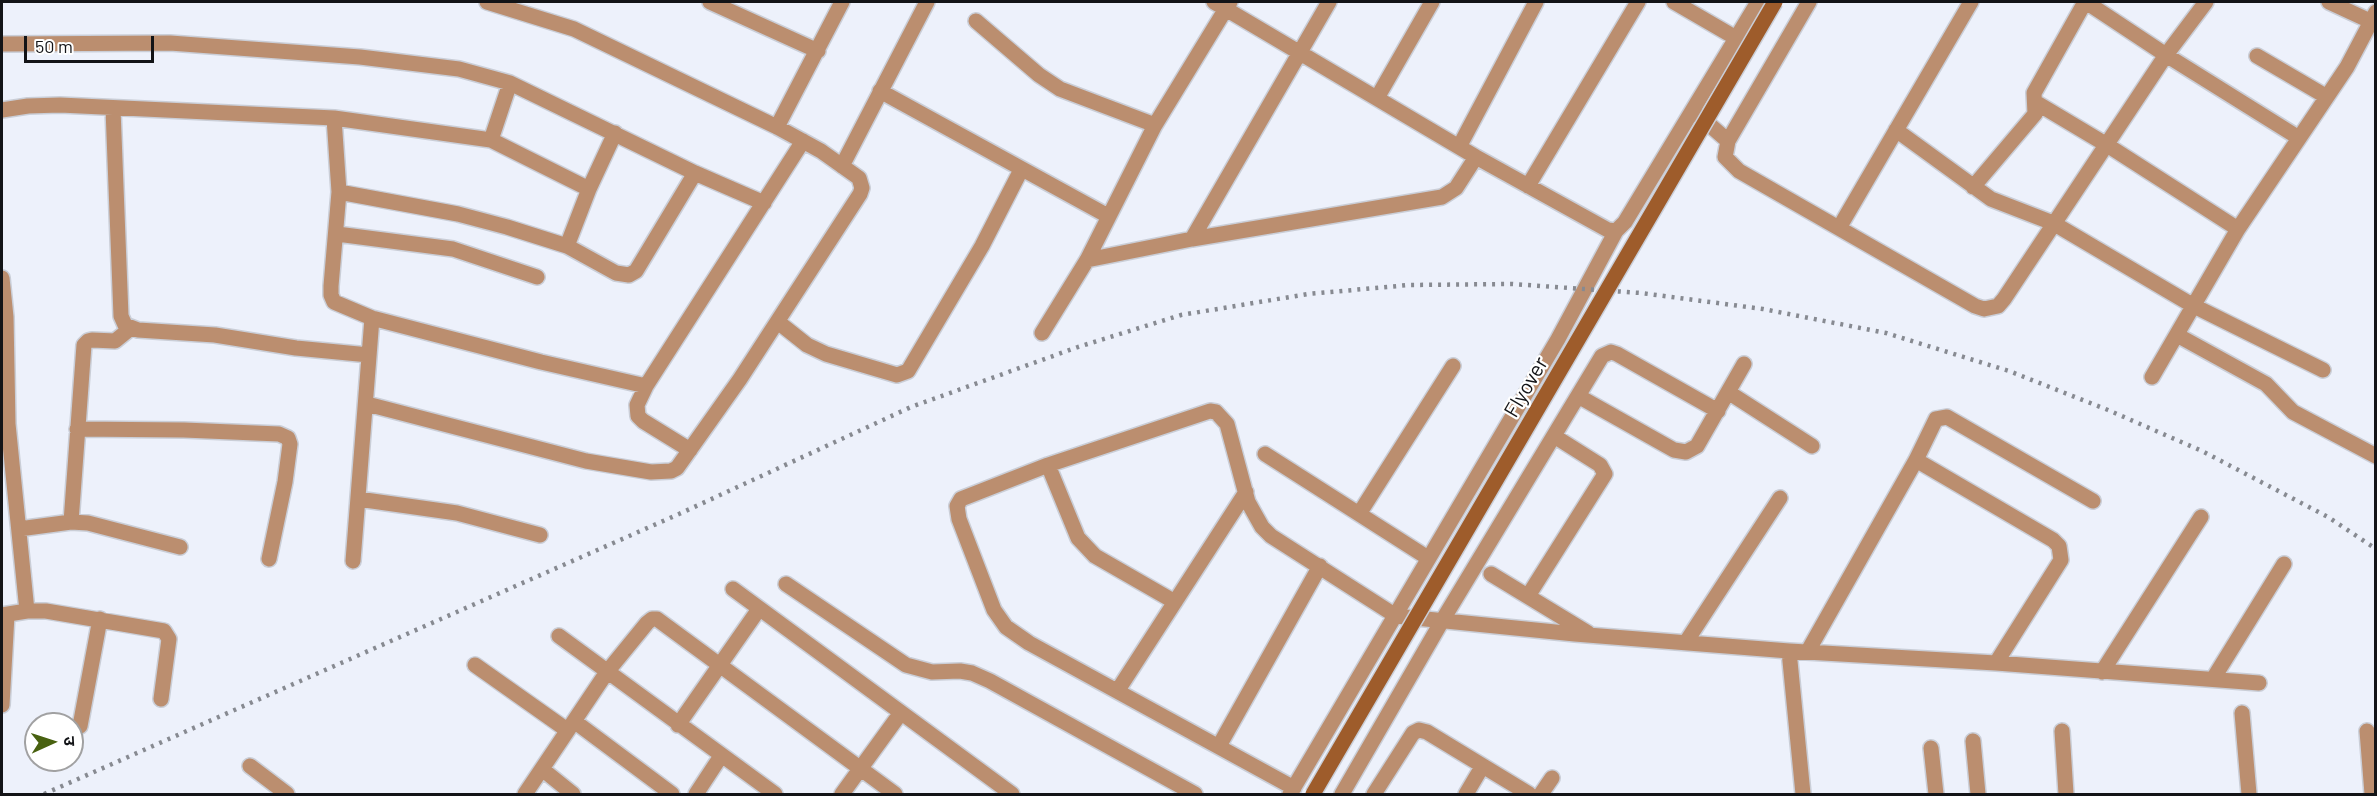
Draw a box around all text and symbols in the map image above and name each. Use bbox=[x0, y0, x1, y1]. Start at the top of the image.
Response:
scale bar bbox=[27, 24, 158, 62]
text: 50 m bbox=[35, 35, 73, 57]
street label: Flyover bbox=[1499, 352, 1553, 422]
north arrow bbox=[24, 712, 84, 772]
text: उ bbox=[61, 736, 80, 746]

